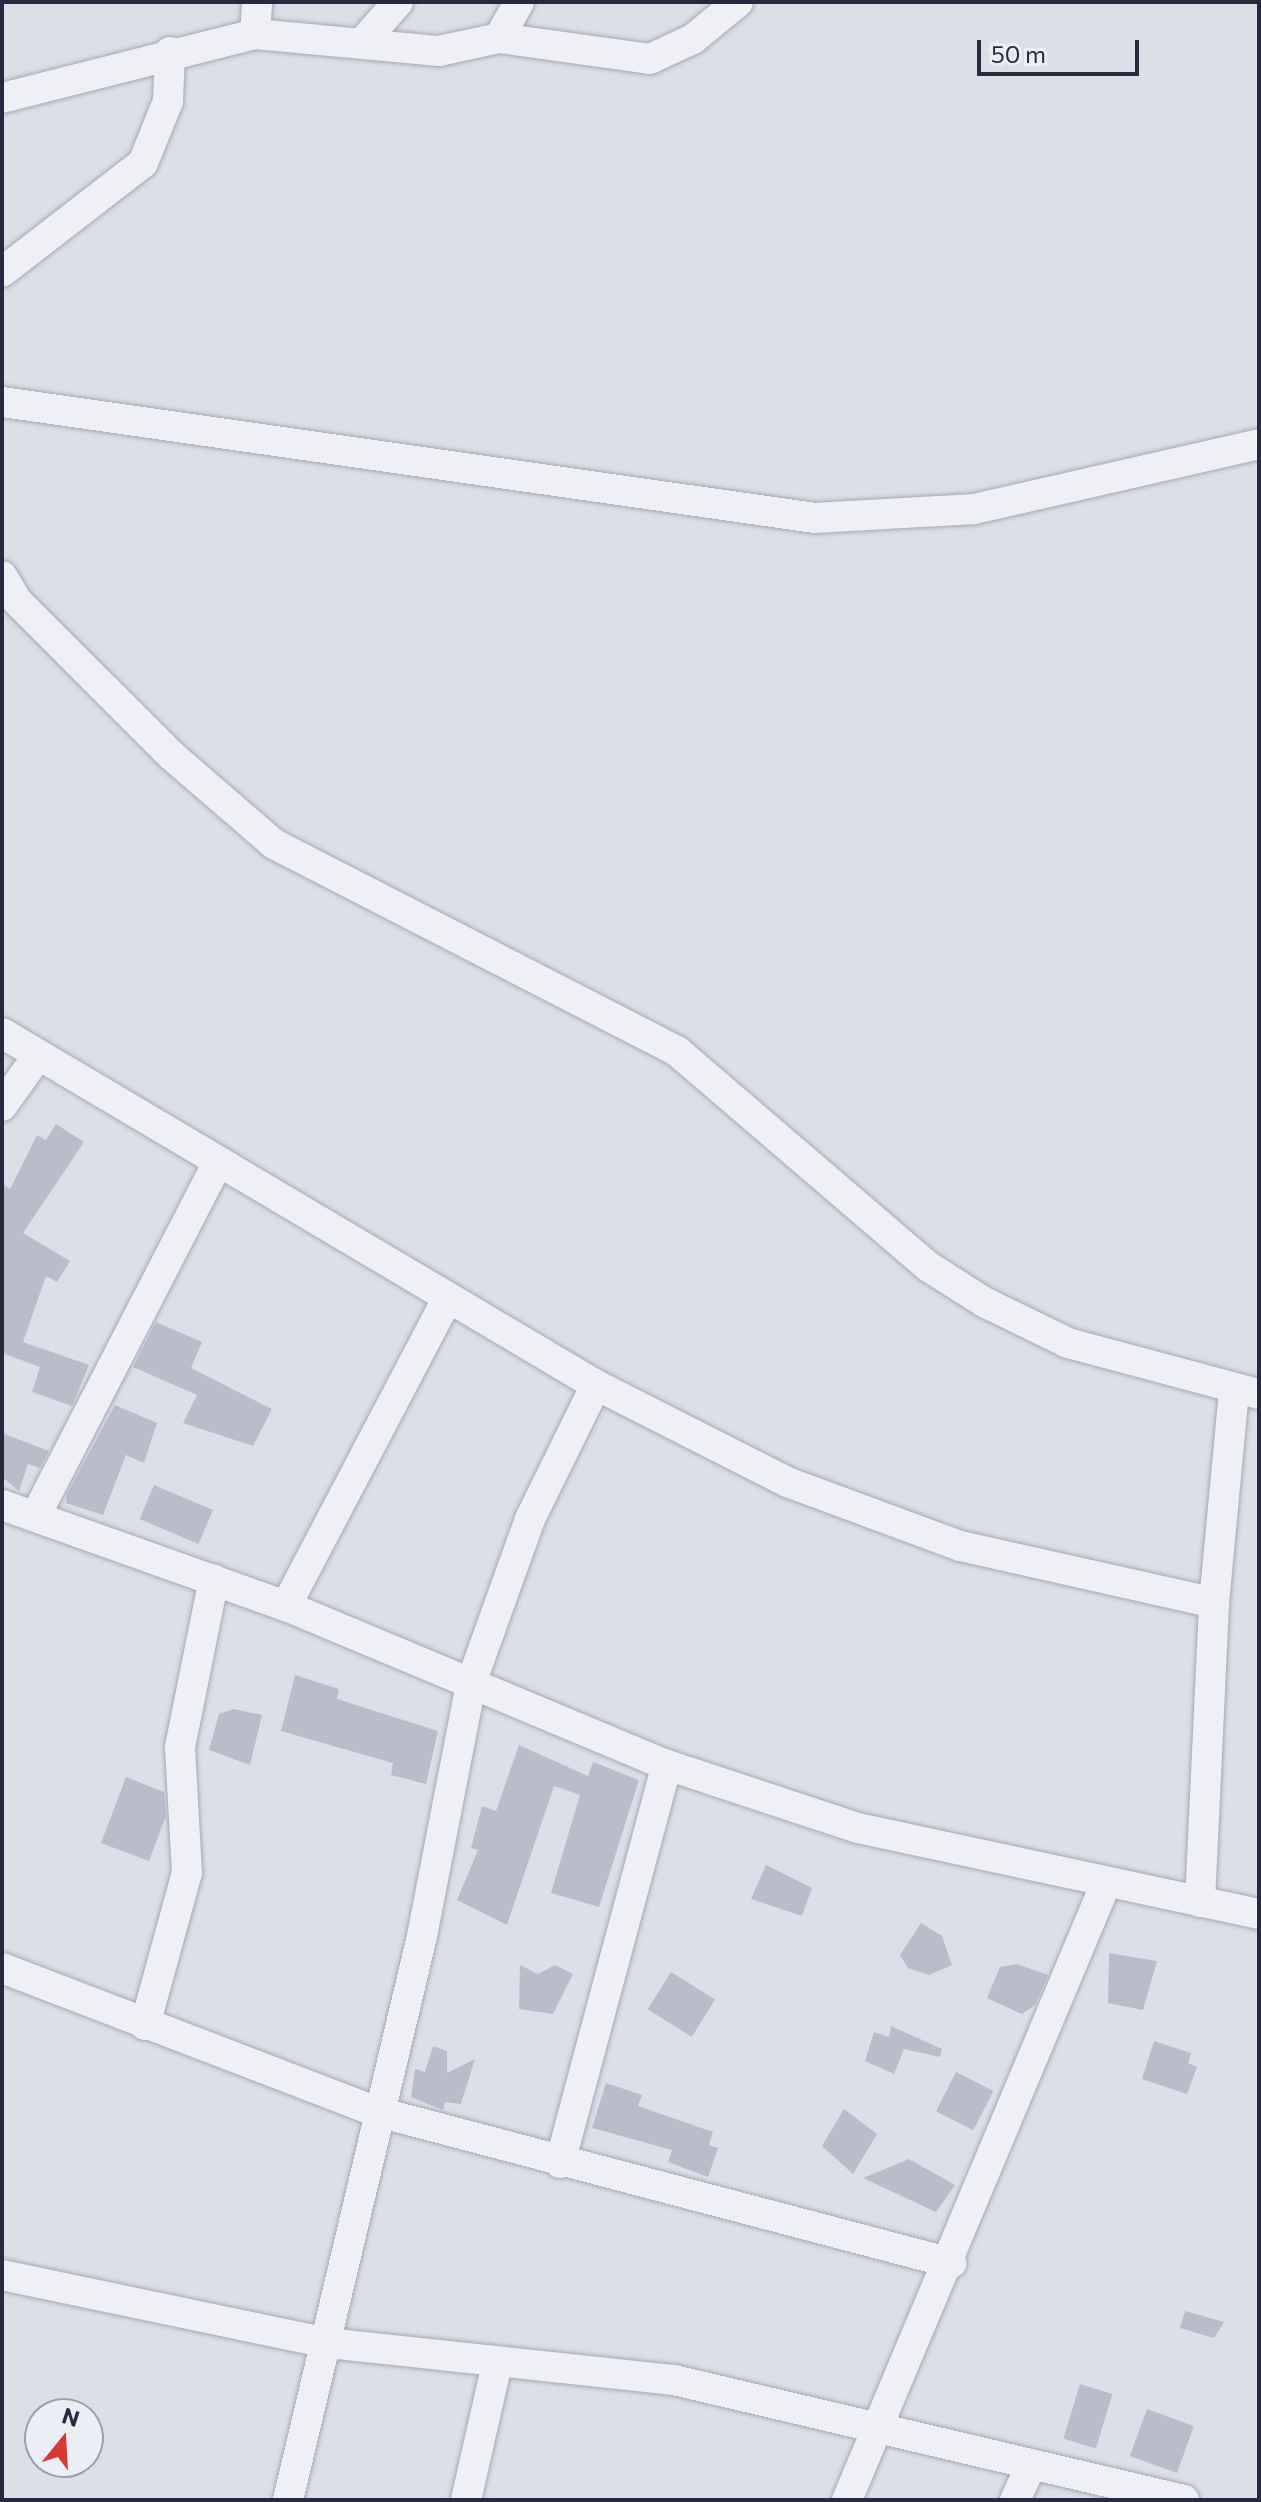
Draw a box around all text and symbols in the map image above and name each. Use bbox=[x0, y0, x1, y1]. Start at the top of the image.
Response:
scale bar bbox=[981, 24, 1143, 74]
text: 50 m bbox=[991, 39, 1046, 68]
north arrow bbox=[24, 2398, 104, 2478]
text: N bbox=[59, 2401, 83, 2432]

